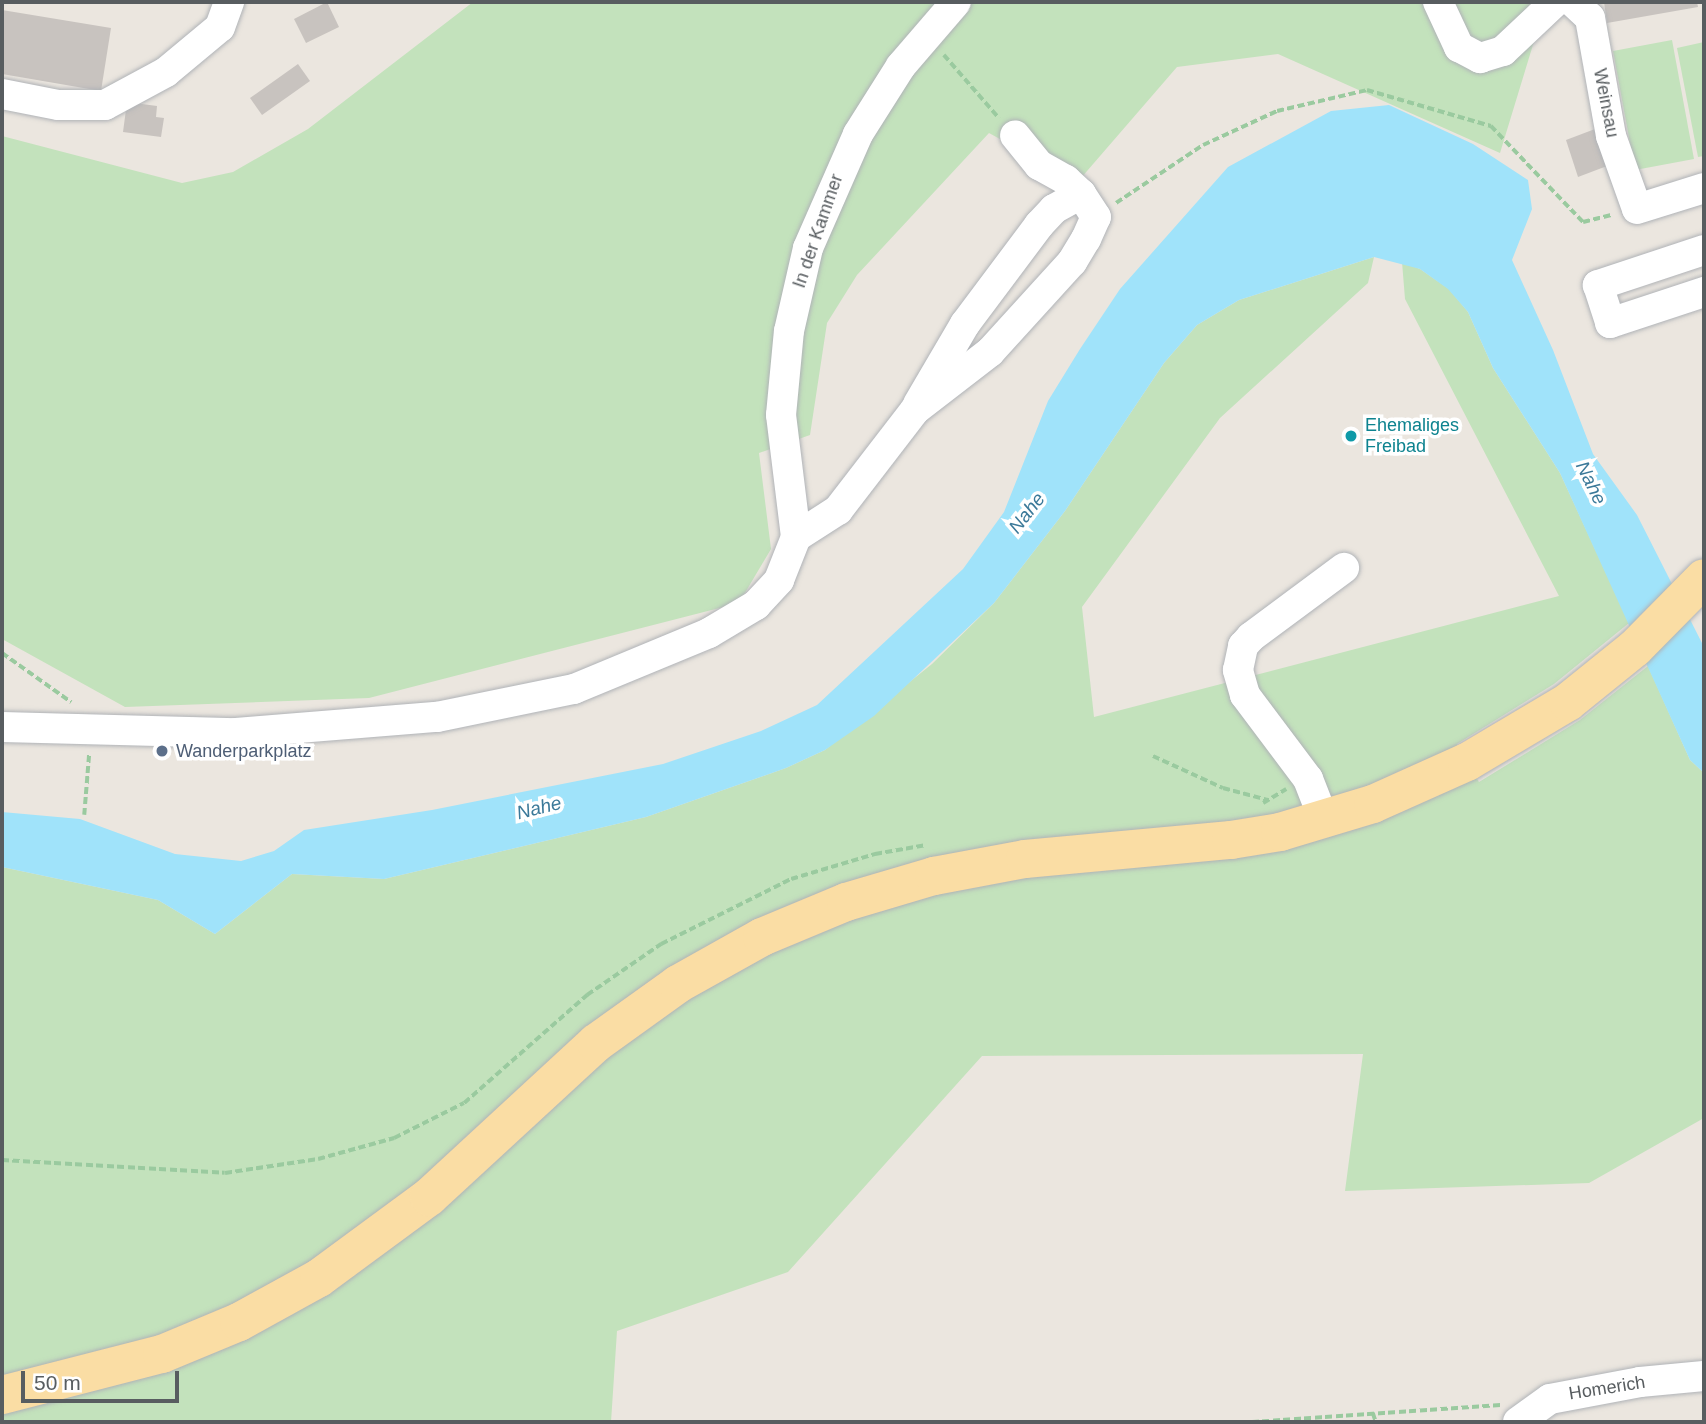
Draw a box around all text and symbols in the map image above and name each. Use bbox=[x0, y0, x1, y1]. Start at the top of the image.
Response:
street label: Weinsau bbox=[1589, 67, 1623, 139]
street label: In der Kammer bbox=[788, 171, 848, 291]
place label: Ehemaliges Freibad bbox=[1365, 415, 1459, 458]
marker: Ehemaliges Freibad bbox=[1343, 428, 1359, 444]
water label: Nahe bbox=[1571, 458, 1611, 508]
water label: Nahe bbox=[1004, 488, 1050, 538]
place label: Wanderparkplatz bbox=[176, 740, 311, 762]
marker: Wanderparkplatz bbox=[154, 743, 170, 759]
water label: Nahe bbox=[514, 791, 564, 825]
scale bar bbox=[24, 1358, 182, 1402]
text: 50 m bbox=[34, 1371, 81, 1394]
street label: Homerich bbox=[1567, 1371, 1647, 1405]

